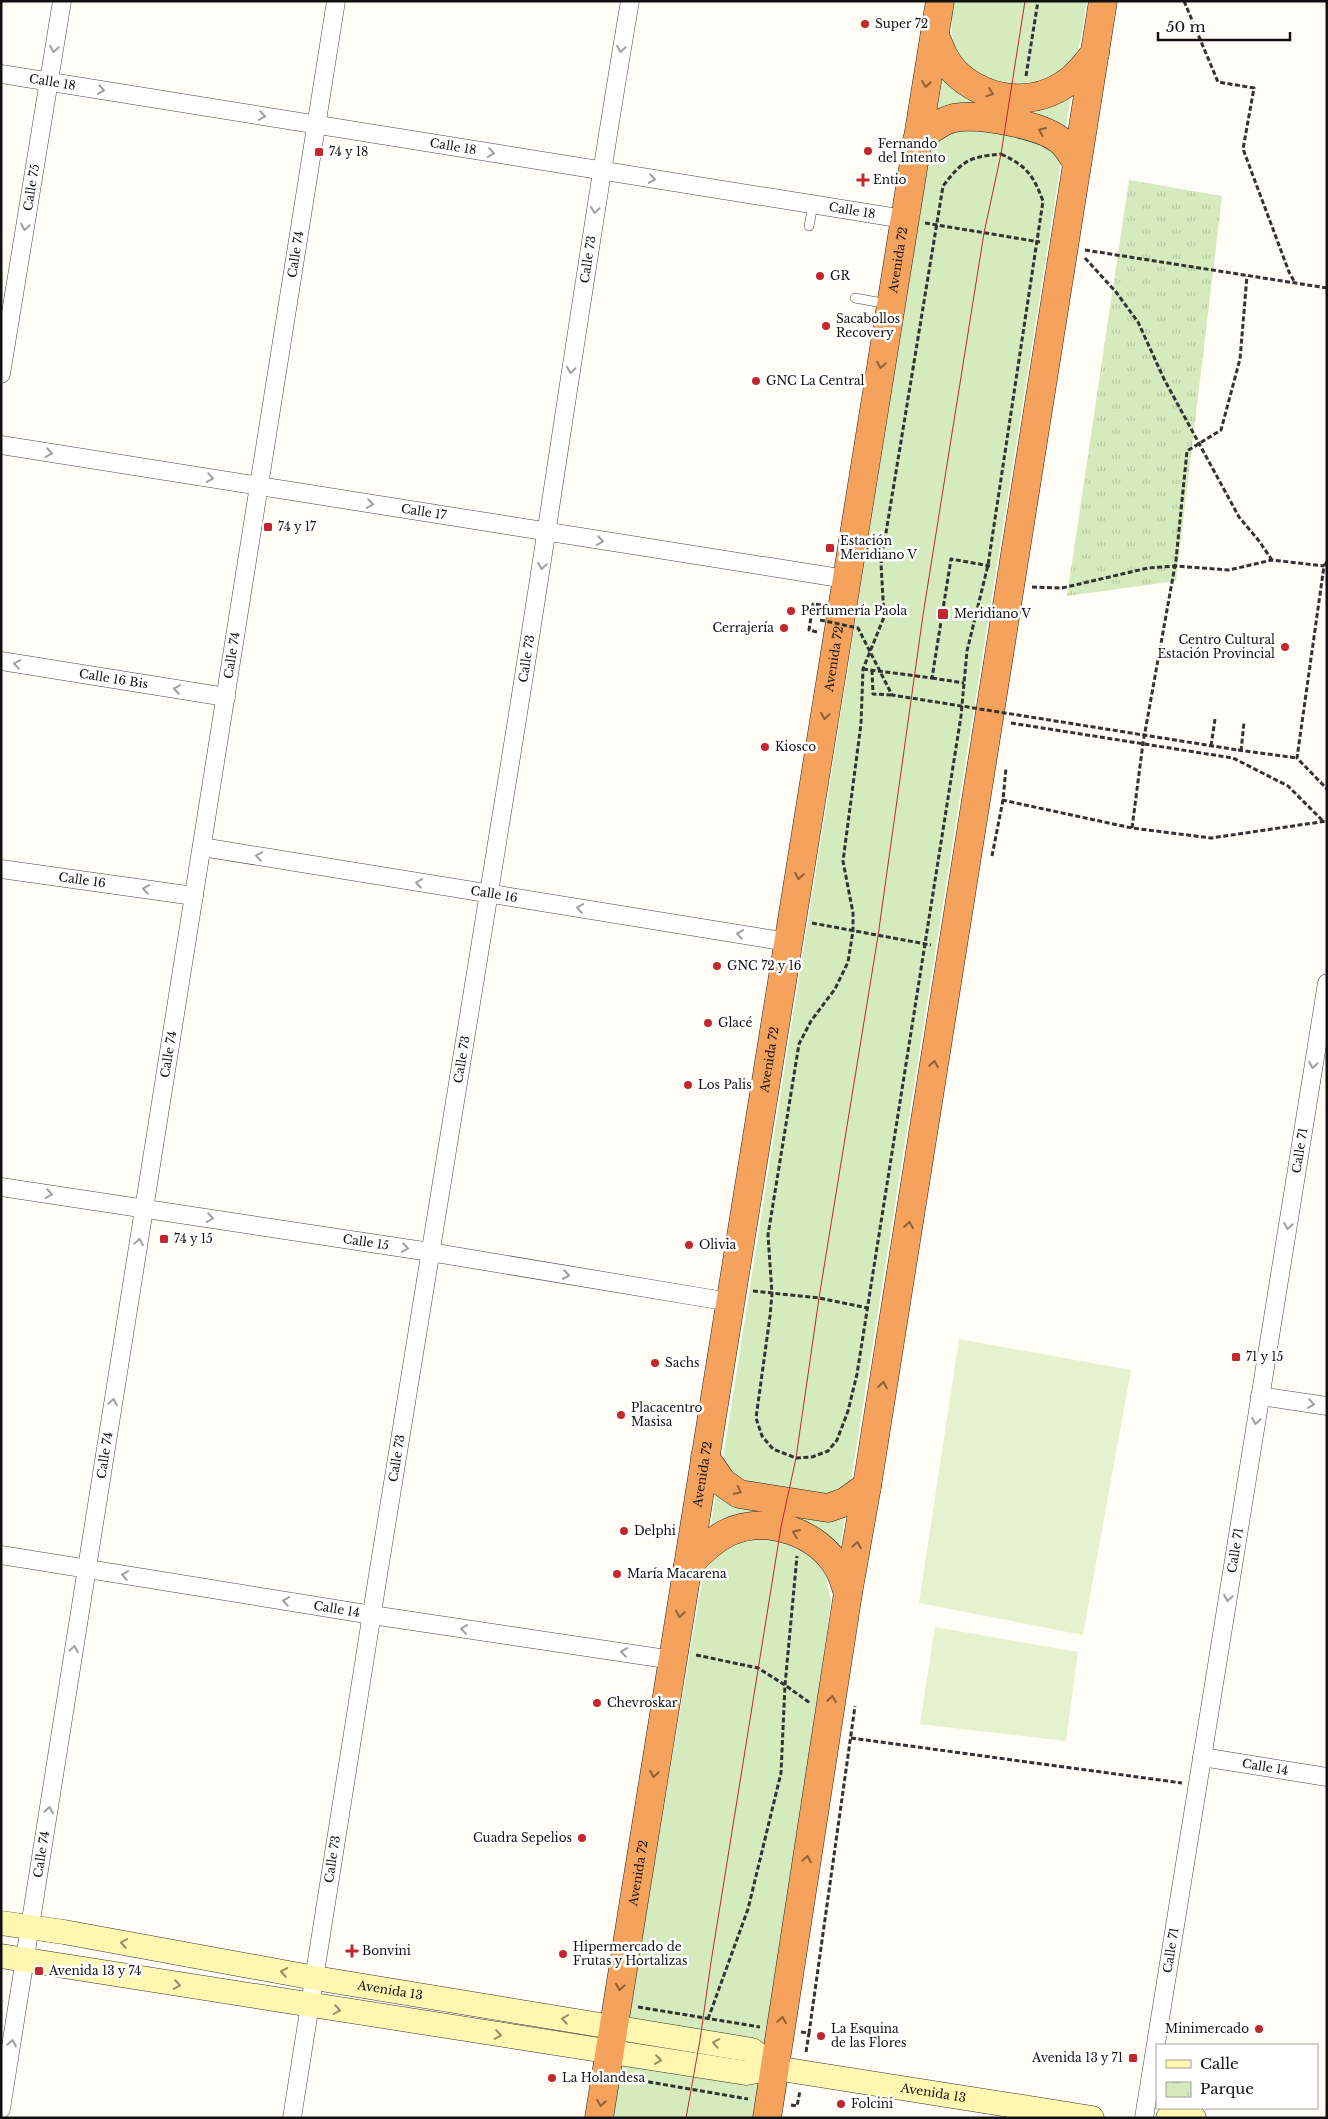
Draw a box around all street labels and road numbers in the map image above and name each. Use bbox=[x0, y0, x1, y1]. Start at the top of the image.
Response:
street label: Calle 18 bbox=[28, 71, 77, 93]
street label: Calle 18 bbox=[429, 135, 478, 157]
street label: Calle 75 bbox=[20, 163, 42, 212]
street label: Calle 18 bbox=[828, 199, 877, 221]
street label: Avenida 72 bbox=[885, 226, 910, 295]
street label: Calle 74 bbox=[284, 230, 306, 279]
street label: Calle 73 bbox=[577, 235, 599, 284]
street label: Calle 17 bbox=[400, 501, 449, 523]
street label: Avenida 72 bbox=[821, 625, 846, 694]
street label: Calle 74 bbox=[220, 631, 243, 680]
street label: Calle 73 bbox=[515, 634, 537, 683]
street label: Calle 16 Bis bbox=[78, 666, 149, 691]
street label: Calle 16 bbox=[58, 869, 107, 891]
street label: Calle 16 bbox=[470, 883, 519, 905]
street label: Avenida 72 bbox=[756, 1026, 782, 1095]
street label: Calle 74 bbox=[157, 1030, 179, 1079]
street label: Calle 73 bbox=[450, 1034, 473, 1084]
street label: Calle 71 bbox=[1288, 1127, 1311, 1174]
street label: Calle 15 bbox=[342, 1231, 390, 1253]
street label: Calle 74 bbox=[93, 1431, 116, 1480]
street label: Calle 73 bbox=[385, 1433, 408, 1483]
street label: Avenida 72 bbox=[689, 1440, 715, 1509]
street label: Calle 71 bbox=[1224, 1526, 1246, 1574]
street label: Calle 14 bbox=[312, 1598, 361, 1620]
street label: Calle 14 bbox=[1241, 1756, 1290, 1778]
street label: Calle 74 bbox=[30, 1830, 52, 1879]
street label: Calle 73 bbox=[321, 1834, 343, 1884]
street label: Avenida 72 bbox=[625, 1839, 651, 1908]
street label: Calle 71 bbox=[1160, 1926, 1182, 1974]
street label: Avenida 13 bbox=[356, 1977, 424, 2003]
street label: Avenida 13 bbox=[899, 2080, 967, 2105]

